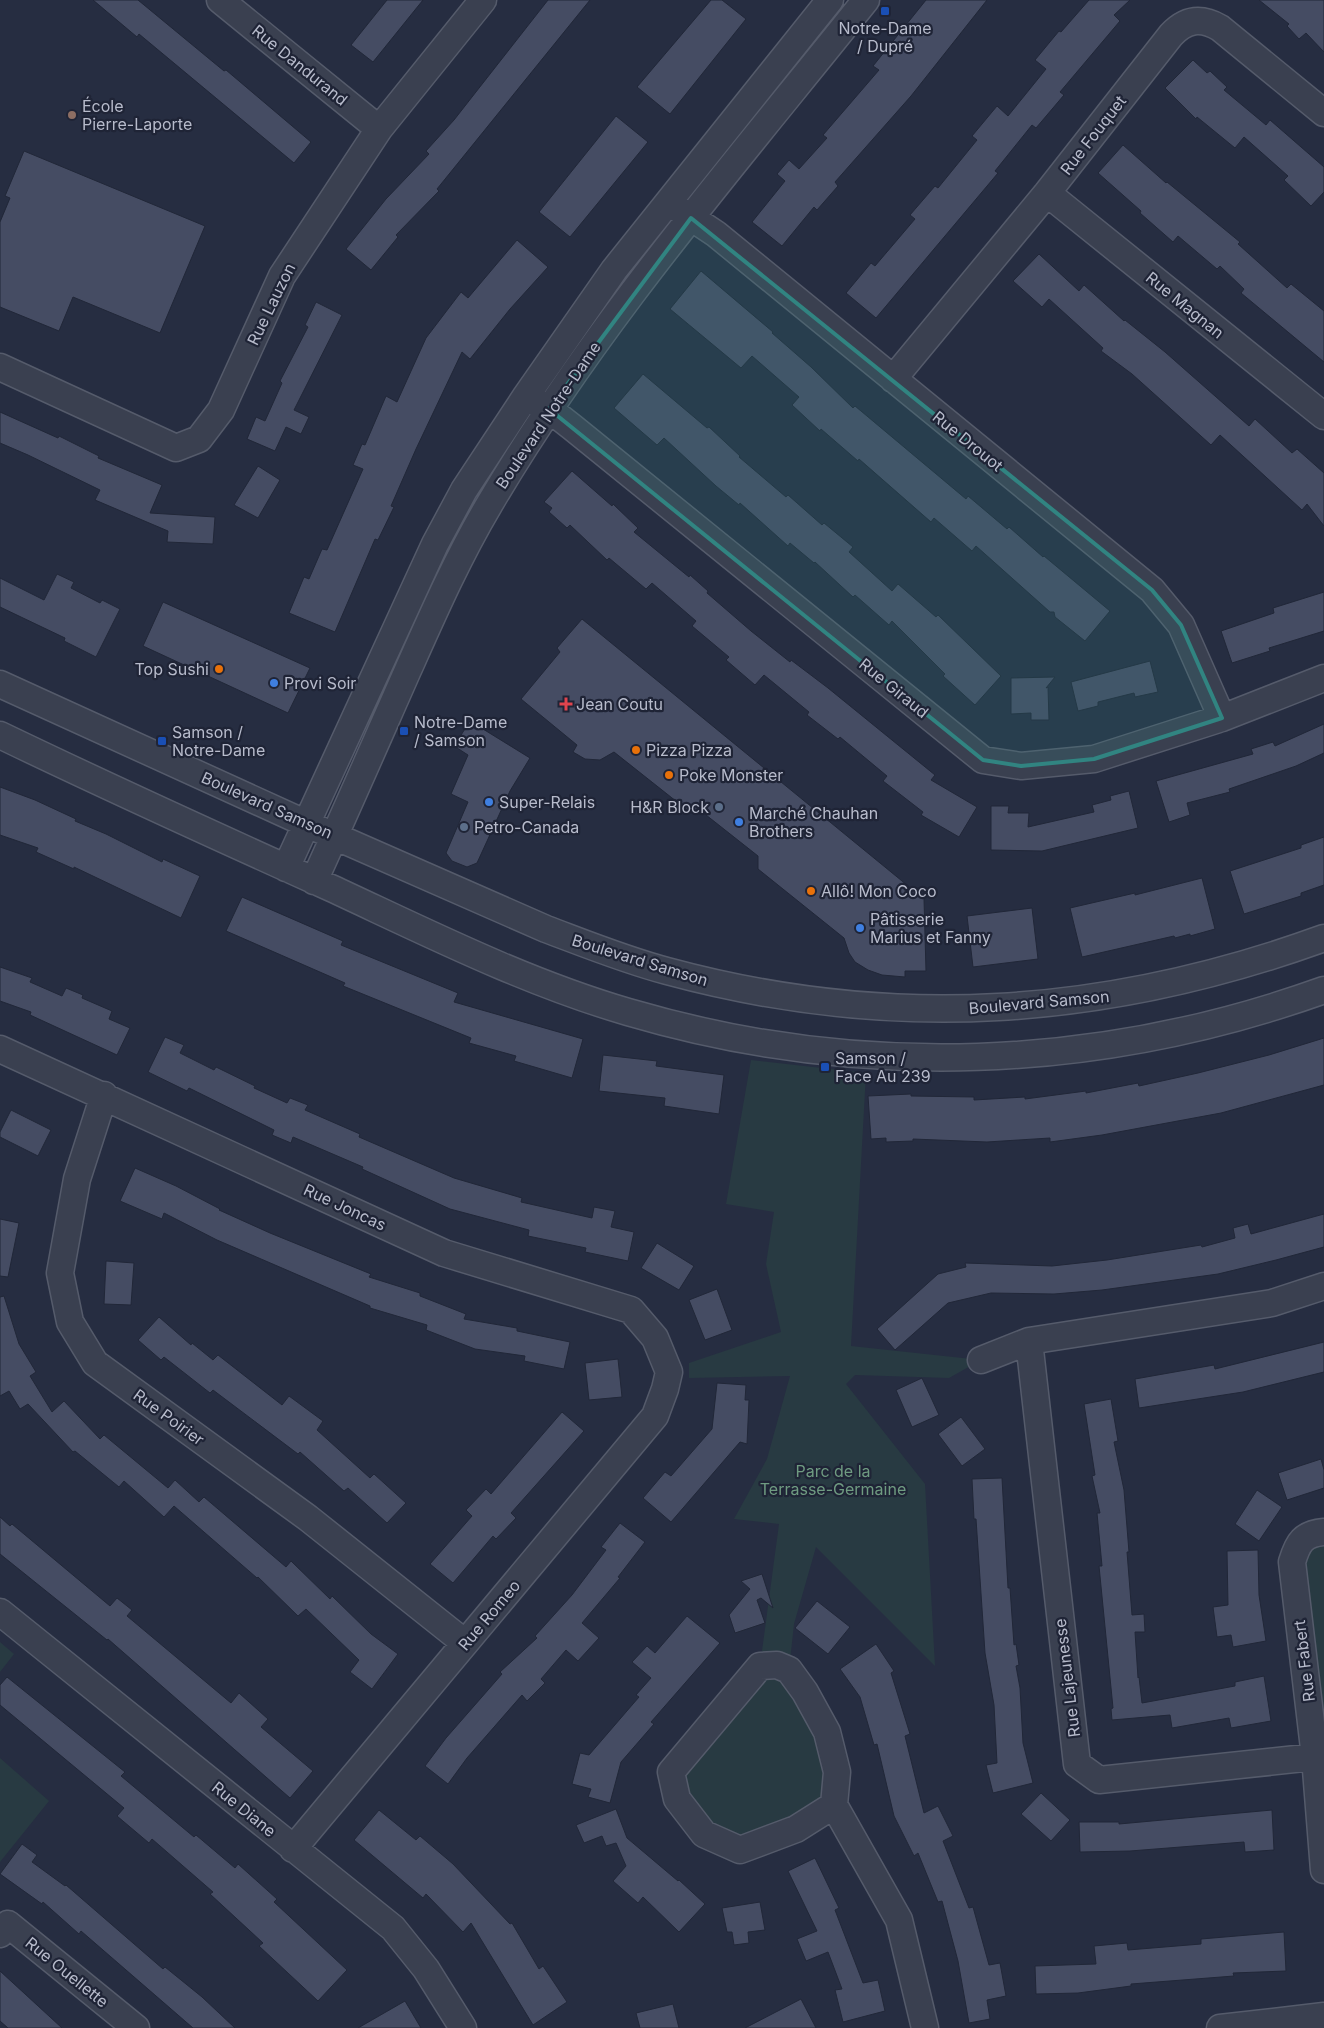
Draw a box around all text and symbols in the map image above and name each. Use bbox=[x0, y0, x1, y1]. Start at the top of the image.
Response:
marker: Notre-Dame / Dupré bbox=[879, 5, 891, 17]
place label: Notre-Dame / Dupré bbox=[838, 18, 932, 56]
street label: Rue Dandurand bbox=[248, 20, 352, 110]
street label: Rue Fouquet bbox=[1056, 91, 1130, 179]
place label: École Pierre-Laporte bbox=[82, 96, 192, 134]
marker: École Pierre-Laporte bbox=[66, 109, 78, 121]
street label: Rue Lauzon bbox=[243, 260, 299, 348]
street label: Rue Magnan bbox=[1142, 267, 1228, 343]
street label: Boulevard Notre-Dame bbox=[491, 337, 605, 493]
street label: Rue Drouot bbox=[929, 407, 1007, 475]
street label: Rue Giraud bbox=[855, 654, 933, 722]
place label: Top Sushi bbox=[135, 659, 209, 679]
marker: Top Sushi bbox=[213, 663, 225, 675]
place label: Provi Soir bbox=[284, 673, 356, 693]
marker: Provi Soir bbox=[268, 677, 280, 689]
place label: Jean Coutu bbox=[576, 694, 663, 714]
marker: Jean Coutu bbox=[560, 698, 572, 710]
place label: Notre-Dame / Samson bbox=[414, 712, 507, 750]
place label: Samson / Notre-Dame bbox=[172, 722, 265, 760]
marker: Notre-Dame / Samson bbox=[398, 725, 410, 737]
marker: Samson / Notre-Dame bbox=[156, 735, 168, 747]
place label: Pizza Pizza bbox=[646, 740, 732, 760]
marker: Pizza Pizza bbox=[630, 744, 642, 756]
place label: Poke Monster bbox=[679, 765, 783, 785]
street label: Boulevard Samson bbox=[198, 767, 336, 843]
marker: Poke Monster bbox=[663, 769, 675, 781]
place label: Super-Relais bbox=[499, 792, 595, 812]
marker: Super-Relais bbox=[483, 796, 495, 808]
place label: H&R Block bbox=[630, 797, 709, 817]
marker: H&R Block bbox=[713, 801, 725, 813]
place label: Marché Chauhan Brothers bbox=[749, 803, 878, 841]
marker: Marché Chauhan Brothers bbox=[733, 816, 745, 828]
place label: Petro-Canada bbox=[474, 817, 579, 837]
marker: Petro-Canada bbox=[458, 821, 470, 833]
place label: Allô! Mon Coco bbox=[821, 881, 937, 901]
marker: Allô! Mon Coco bbox=[805, 885, 817, 897]
place label: Pâtisserie Marius et Fanny bbox=[870, 909, 991, 947]
marker: Pâtisserie Marius et Fanny bbox=[854, 922, 866, 934]
street label: Boulevard Samson bbox=[570, 930, 710, 990]
street label: Boulevard Samson bbox=[968, 986, 1110, 1018]
place label: Samson / Face Au 239 bbox=[835, 1048, 931, 1086]
marker: Samson / Face Au 239 bbox=[819, 1061, 831, 1073]
street label: Rue Joncas bbox=[301, 1179, 389, 1235]
street label: Rue Poirier bbox=[130, 1385, 208, 1449]
park label: Parc de la Terrasse-Germaine bbox=[760, 1461, 906, 1499]
street label: Rue Romeo bbox=[454, 1576, 524, 1654]
street label: Rue Lajeunesse bbox=[1050, 1618, 1084, 1738]
street label: Rue Fabert bbox=[1289, 1619, 1319, 1703]
street label: Rue Diane bbox=[208, 1777, 280, 1841]
street label: Rue Ouellette bbox=[21, 1932, 113, 2012]

